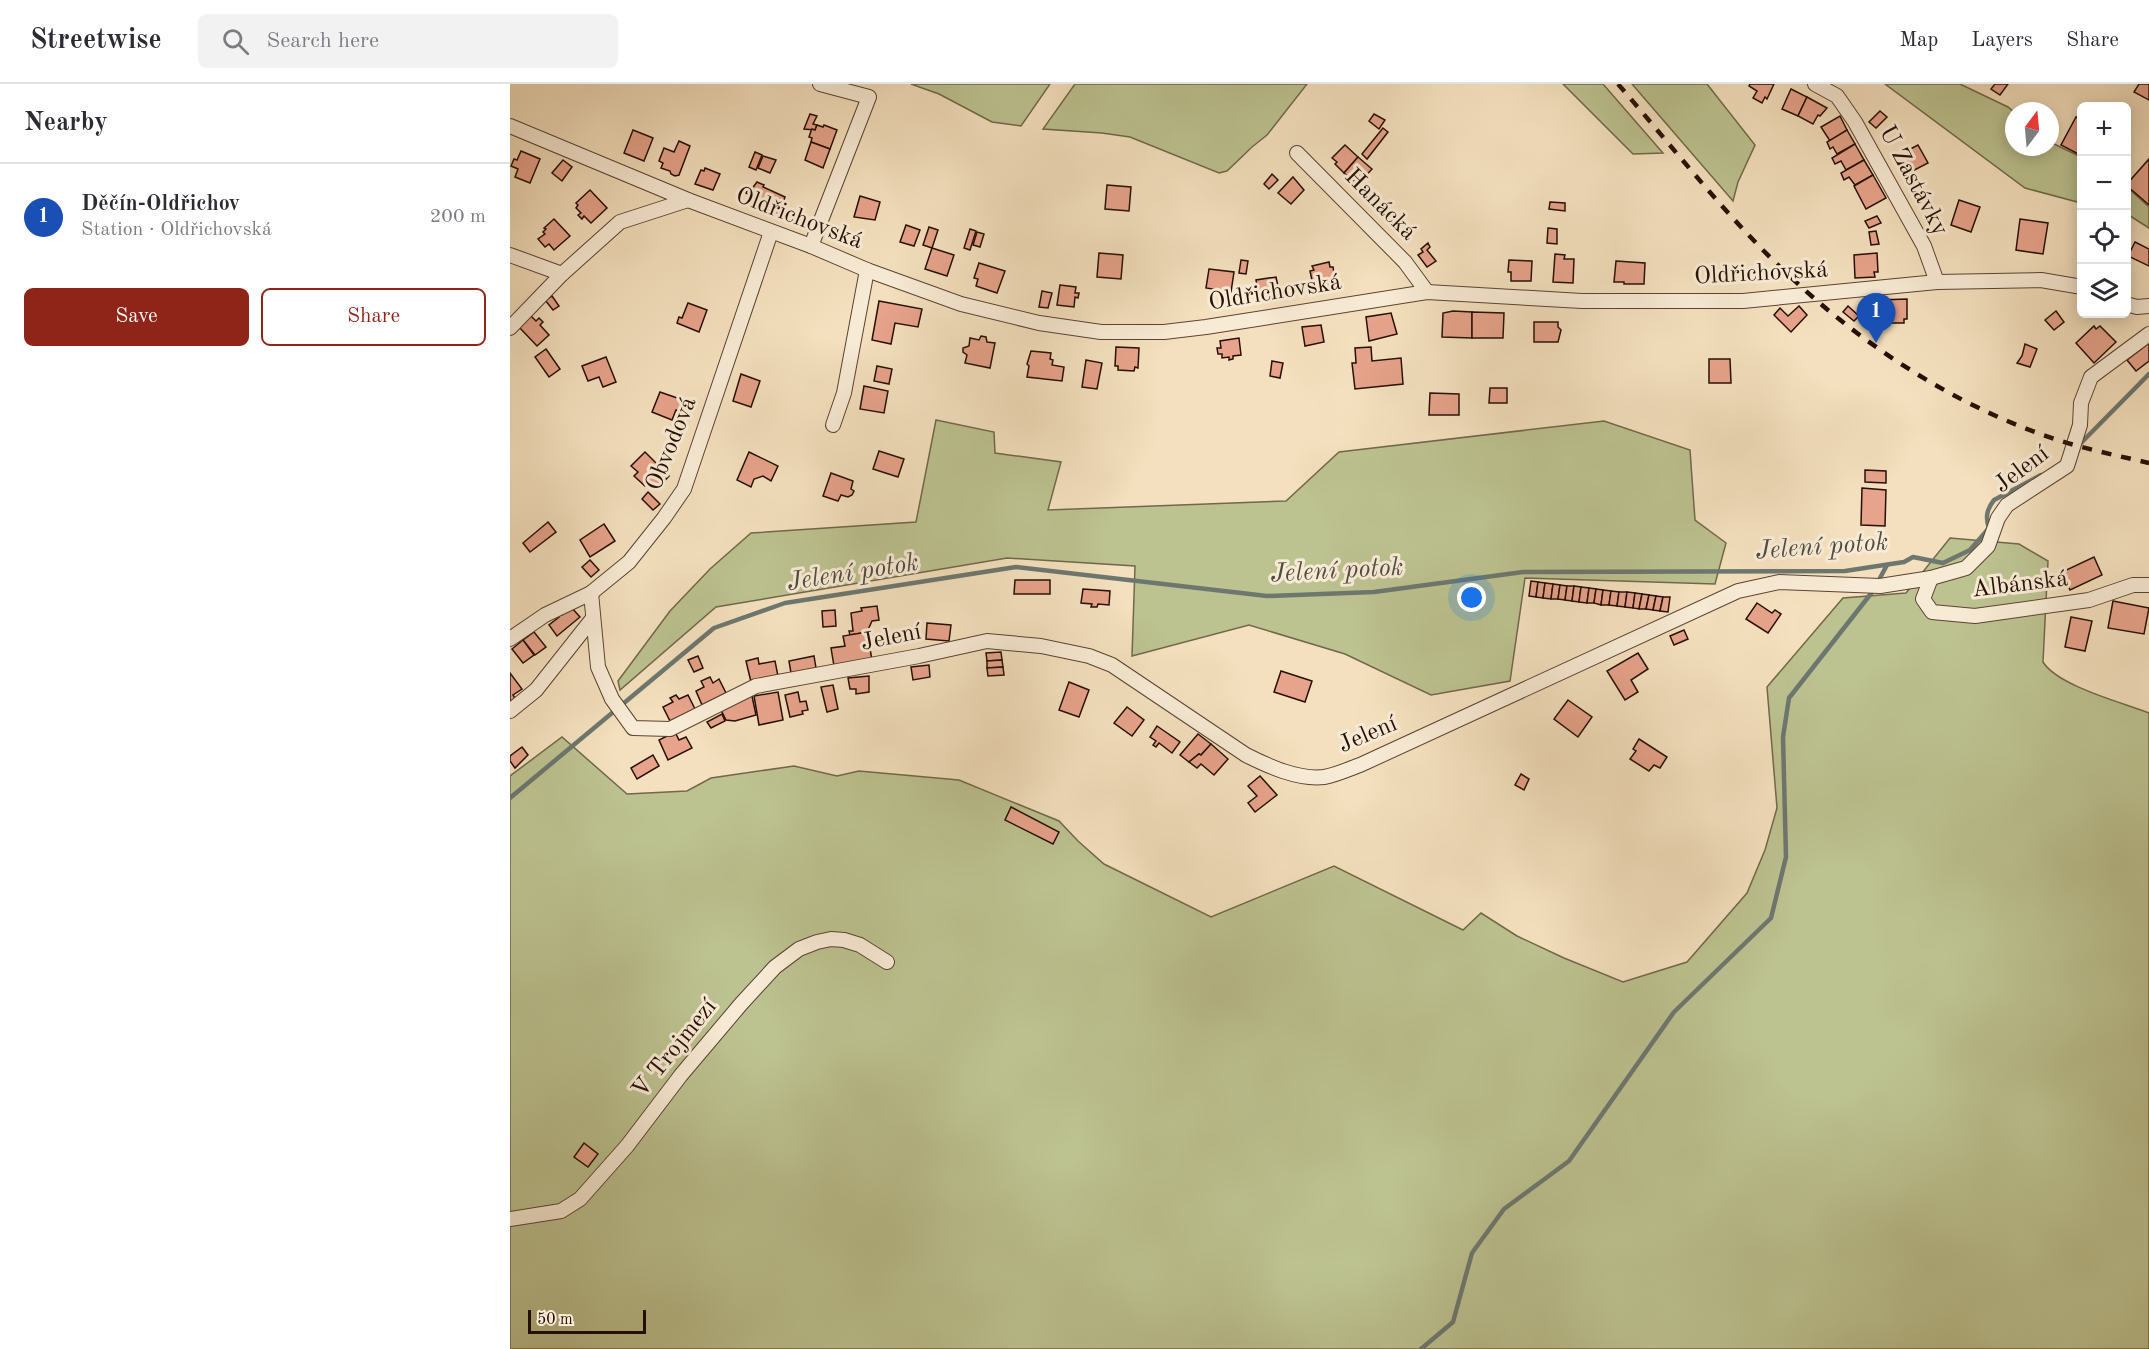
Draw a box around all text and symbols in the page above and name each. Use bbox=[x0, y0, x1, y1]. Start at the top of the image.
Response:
search box bbox=[198, 14, 618, 68]
icon: search bbox=[219, 25, 252, 58]
text: Streetwise bbox=[30, 27, 162, 55]
text: Search here bbox=[267, 30, 379, 52]
text: Map bbox=[1899, 30, 1938, 51]
text: Layers bbox=[1971, 30, 2033, 51]
text: Share bbox=[2066, 30, 2119, 51]
north arrow bbox=[2005, 102, 2059, 156]
map controls bbox=[2077, 102, 2131, 318]
button: + bbox=[2077, 102, 2131, 156]
text: Nearby bbox=[24, 110, 108, 136]
street label: U Zastávky bbox=[1874, 122, 1952, 240]
button: − bbox=[2077, 156, 2131, 210]
street label: Hanácká bbox=[1340, 165, 1421, 246]
street label: Oldřichovská bbox=[732, 184, 866, 254]
text: Děčín-Oldřichov bbox=[81, 193, 240, 215]
text: 1 bbox=[38, 207, 49, 227]
text: 200 m bbox=[430, 207, 486, 227]
button: locate bbox=[2077, 210, 2131, 264]
text: Station · Oldřichovská bbox=[81, 220, 272, 240]
street label: Oldřichovská bbox=[1693, 259, 1829, 289]
button: layers bbox=[2077, 264, 2131, 318]
street label: Oldřichovská bbox=[1207, 271, 1343, 315]
button: Save bbox=[24, 288, 249, 346]
button: Share bbox=[261, 288, 486, 346]
pin: 1 bbox=[1856, 294, 1896, 343]
street label: Obvodová bbox=[642, 394, 702, 494]
street label: Jelení bbox=[1990, 442, 2054, 498]
water label: Jelení potok bbox=[1755, 529, 1889, 565]
water label: Jelení potok bbox=[785, 550, 921, 596]
water label: Jelení potok bbox=[1270, 555, 1404, 587]
street label: Albánská bbox=[1971, 567, 2070, 603]
your location bbox=[1457, 583, 1486, 612]
street label: Jelení bbox=[859, 620, 924, 656]
street label: Jelení bbox=[1335, 712, 1401, 758]
street label: V Trojmezí bbox=[628, 995, 722, 1103]
scale bar bbox=[528, 1307, 646, 1334]
text: 50 m bbox=[537, 1312, 573, 1328]

